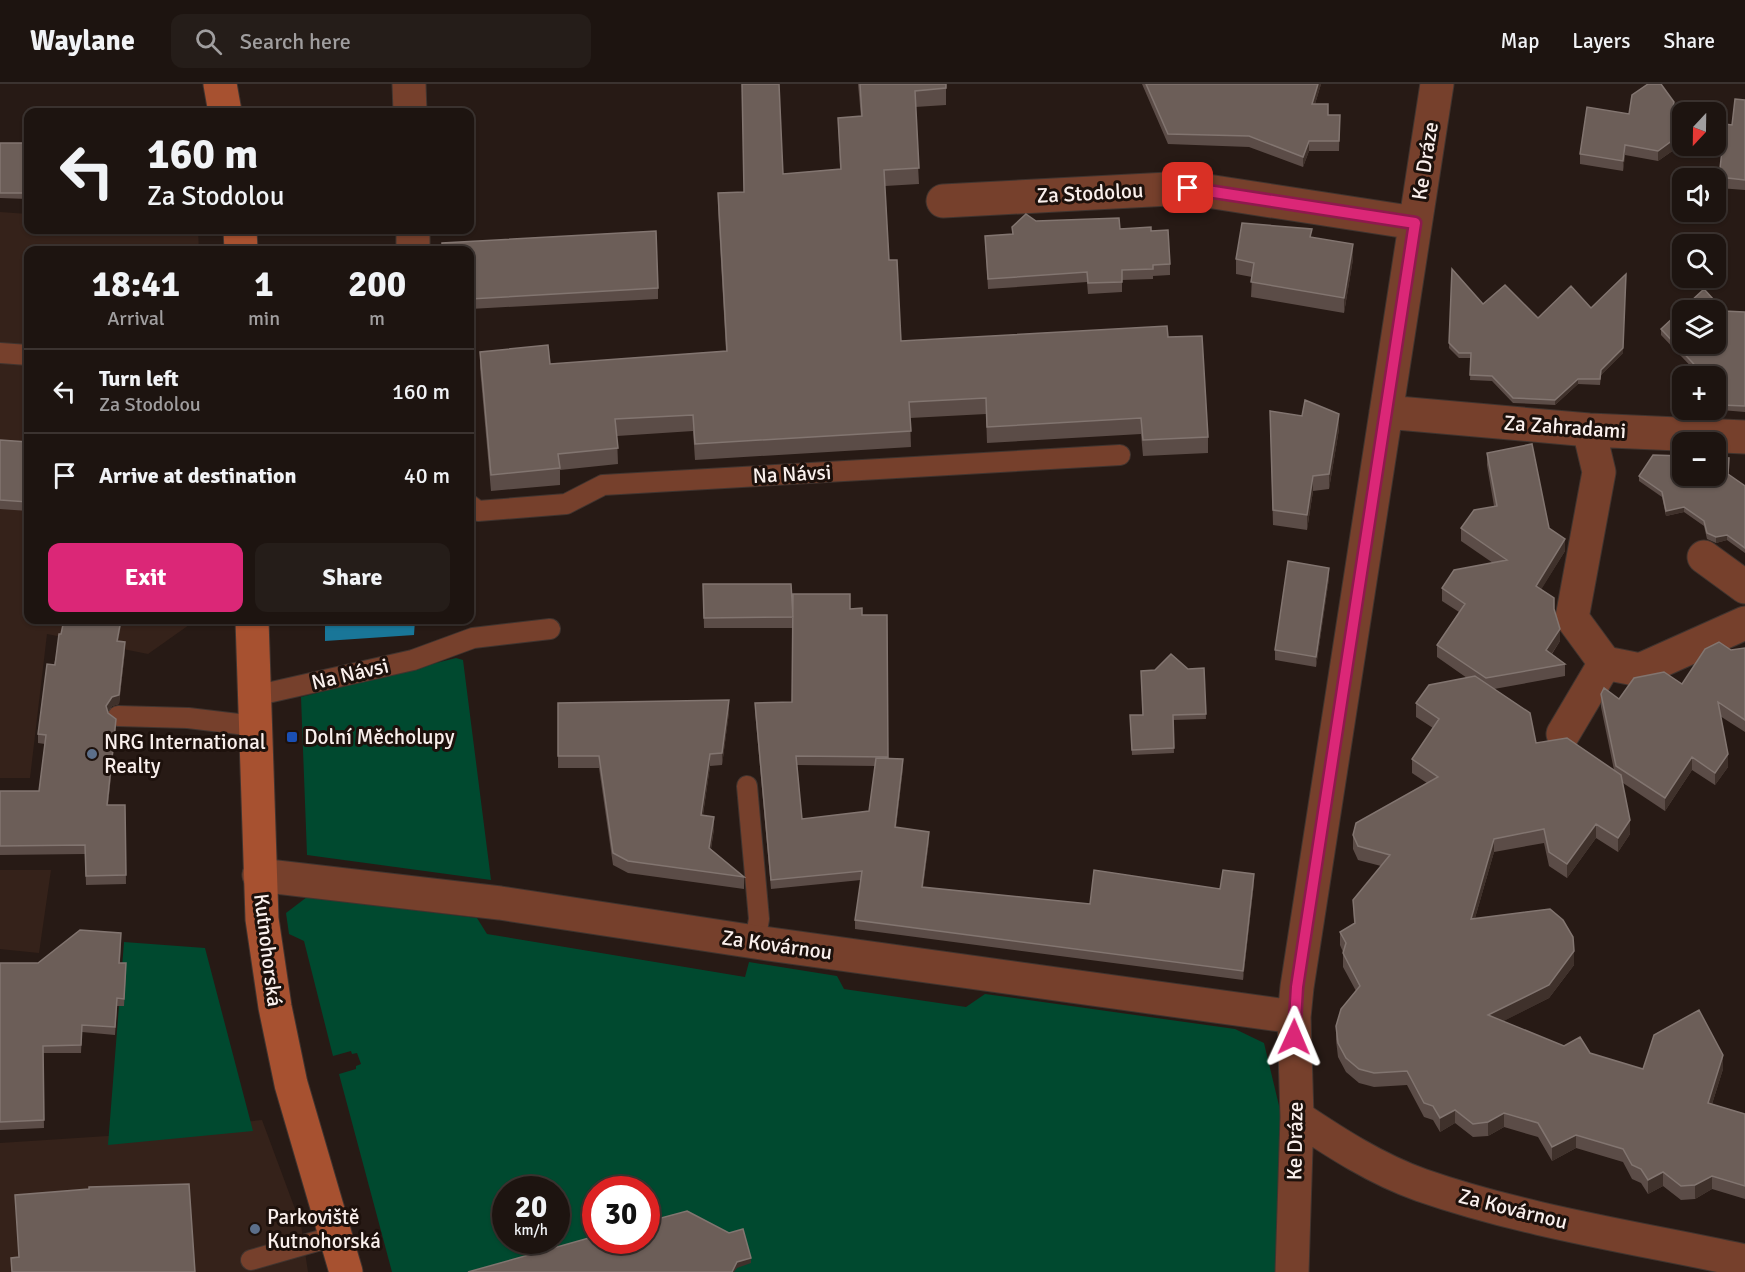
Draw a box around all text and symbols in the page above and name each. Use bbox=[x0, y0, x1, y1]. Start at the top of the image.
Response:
search box bbox=[171, 14, 591, 68]
text: Waylane bbox=[30, 24, 135, 58]
icon: search bbox=[192, 25, 225, 58]
text: Search here bbox=[240, 28, 351, 55]
text: Map bbox=[1501, 28, 1539, 54]
text: Layers bbox=[1572, 28, 1630, 54]
text: Share bbox=[1663, 28, 1715, 54]
north arrow bbox=[1672, 102, 1726, 156]
map controls bbox=[1672, 102, 1726, 486]
street label: Ke Dráze bbox=[1406, 120, 1444, 202]
text: 160 m bbox=[147, 129, 258, 180]
icon: left bbox=[48, 132, 126, 210]
pin bbox=[1162, 162, 1213, 213]
button: sound bbox=[1672, 168, 1726, 222]
icon: arrive bbox=[1171, 171, 1204, 204]
street label: Za Stodolou bbox=[1036, 177, 1144, 209]
text: Za Stodolou bbox=[147, 180, 284, 213]
button: search bbox=[1672, 234, 1726, 288]
text: 18:41 bbox=[92, 262, 180, 307]
text: 1 bbox=[254, 262, 274, 307]
text: 200 bbox=[348, 262, 406, 307]
button: layers bbox=[1672, 300, 1726, 354]
text: Arrival bbox=[107, 306, 165, 331]
text: min bbox=[248, 306, 280, 331]
text: m bbox=[369, 306, 385, 331]
text: Turn left bbox=[99, 365, 179, 392]
button: + bbox=[1672, 366, 1726, 420]
icon: left bbox=[48, 375, 81, 408]
text: 160 m bbox=[392, 378, 450, 405]
text: Za Stodolou bbox=[99, 392, 201, 417]
street label: Za Zahradami bbox=[1503, 410, 1627, 444]
button: − bbox=[1672, 432, 1726, 486]
icon: arrive bbox=[48, 459, 81, 492]
street label: Na Návsi bbox=[752, 459, 832, 489]
text: Arrive at destination bbox=[99, 462, 296, 489]
text: 40 m bbox=[404, 462, 450, 489]
button: Exit bbox=[48, 543, 243, 612]
button: Share bbox=[255, 543, 450, 612]
street label: Na Návsi bbox=[309, 652, 391, 696]
place label: Dolní Měcholupy bbox=[304, 724, 455, 750]
place label: NRG International Realty bbox=[104, 729, 266, 779]
marker: Dolní Měcholupy bbox=[285, 730, 299, 744]
marker: NRG International Realty bbox=[85, 747, 99, 761]
street label: Kutnohorská bbox=[248, 892, 288, 1008]
street label: Za Kovárnou bbox=[720, 924, 834, 966]
position arrow bbox=[1262, 1005, 1326, 1069]
street label: Ke Dráze bbox=[1281, 1101, 1309, 1181]
speed limit sign: 30 bbox=[582, 1176, 660, 1254]
street label: Za Kovárnou bbox=[1456, 1183, 1570, 1235]
text: 20 bbox=[515, 1189, 547, 1226]
place label: Parkoviště Kutnohorská bbox=[267, 1204, 381, 1254]
text: km/h bbox=[514, 1221, 548, 1239]
marker: Parkoviště Kutnohorská bbox=[248, 1222, 262, 1236]

